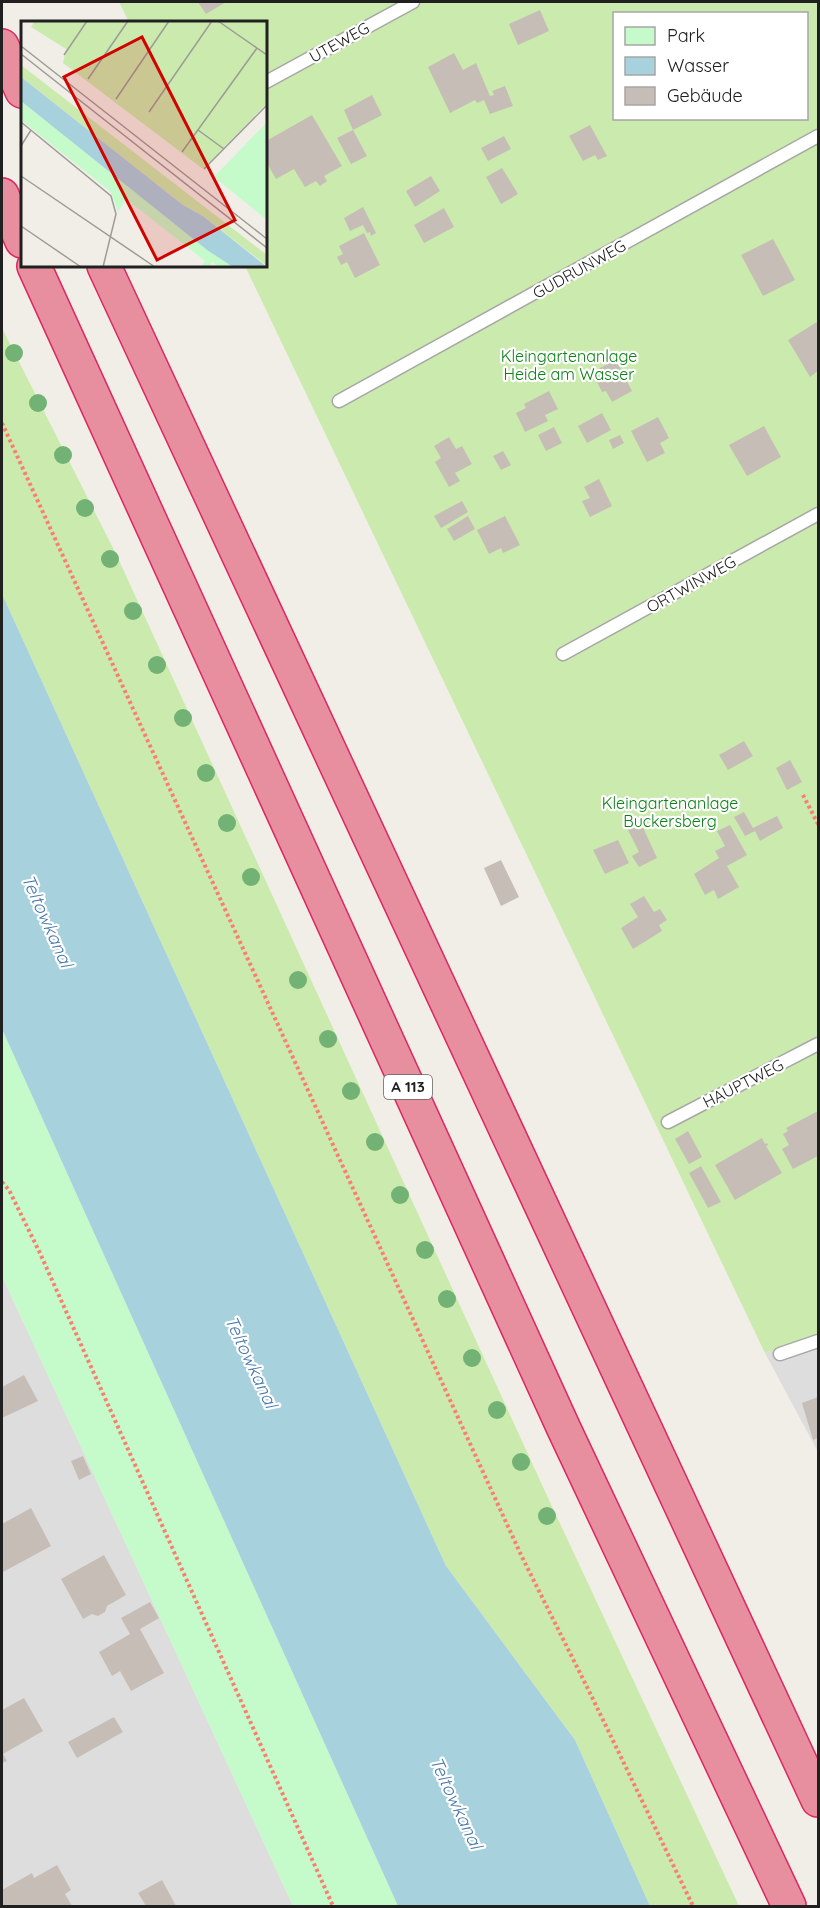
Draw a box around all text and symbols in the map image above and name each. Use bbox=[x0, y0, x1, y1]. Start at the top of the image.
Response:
legend bbox=[613, 12, 808, 120]
street label: UTEWEG bbox=[305, 17, 373, 67]
inset map bbox=[21, 21, 267, 267]
text: Park bbox=[667, 24, 705, 47]
text: Wasser bbox=[667, 54, 729, 77]
text: Gebäude bbox=[667, 84, 743, 107]
street label: GUDRUNWEG bbox=[529, 235, 629, 303]
park label: Kleingartenanlage Heide am Wasser bbox=[501, 346, 637, 384]
street label: ORTWINWEG bbox=[643, 551, 739, 617]
park label: Kleingartenanlage Buckersberg bbox=[602, 793, 738, 831]
water label: Teltowkanal bbox=[17, 871, 79, 973]
street label: HAUPTWEG bbox=[699, 1054, 787, 1112]
road number: A 113 bbox=[384, 1075, 432, 1099]
water label: Teltowkanal bbox=[220, 1312, 284, 1413]
water label: Teltowkanal bbox=[425, 1753, 489, 1854]

